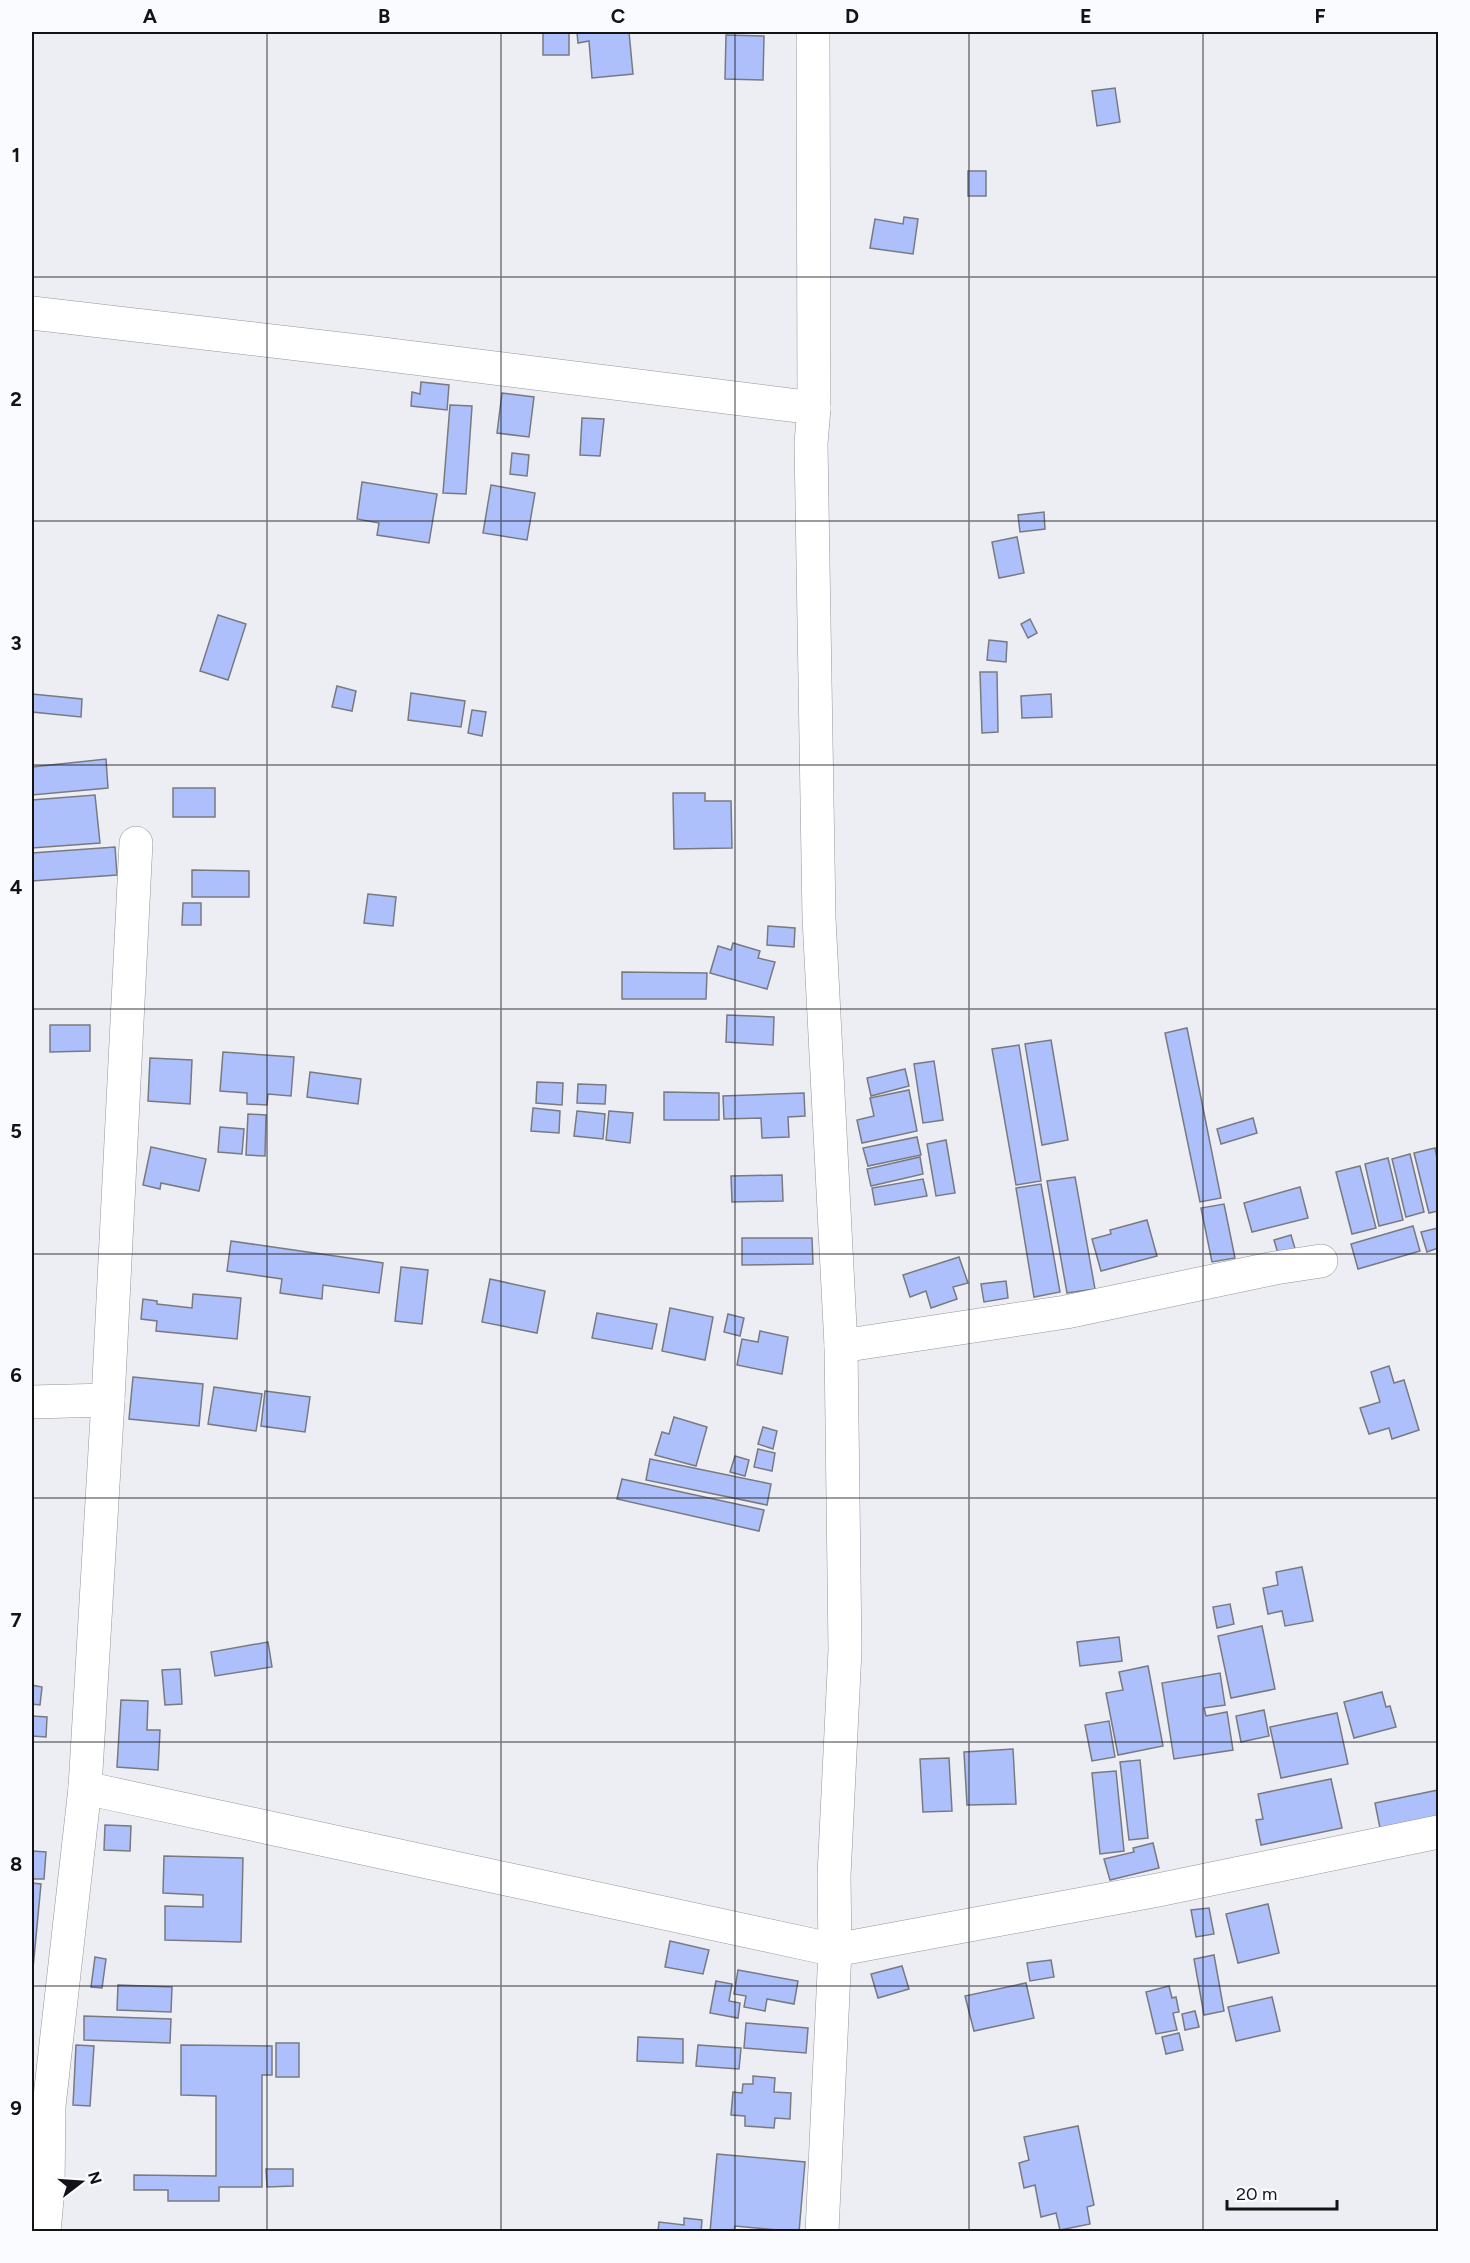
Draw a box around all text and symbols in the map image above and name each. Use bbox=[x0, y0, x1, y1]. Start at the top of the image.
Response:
text: A bbox=[143, 4, 158, 28]
text: B bbox=[378, 4, 390, 28]
text: C bbox=[611, 4, 625, 28]
text: D bbox=[845, 4, 859, 28]
text: E bbox=[1080, 4, 1092, 28]
text: F bbox=[1314, 4, 1326, 28]
text: 1 bbox=[12, 143, 20, 167]
text: 2 bbox=[10, 387, 22, 411]
text: 3 bbox=[10, 631, 22, 655]
text: 4 bbox=[10, 875, 23, 899]
text: 5 bbox=[10, 1119, 22, 1143]
text: 6 bbox=[10, 1363, 22, 1387]
text: 7 bbox=[10, 1608, 22, 1632]
text: 8 bbox=[10, 1852, 22, 1876]
text: 9 bbox=[10, 2096, 22, 2120]
north arrow bbox=[51, 2152, 111, 2212]
text: N bbox=[84, 2169, 106, 2186]
scale bar bbox=[1227, 2173, 1336, 2211]
text: 20 m bbox=[1236, 2183, 1277, 2205]

